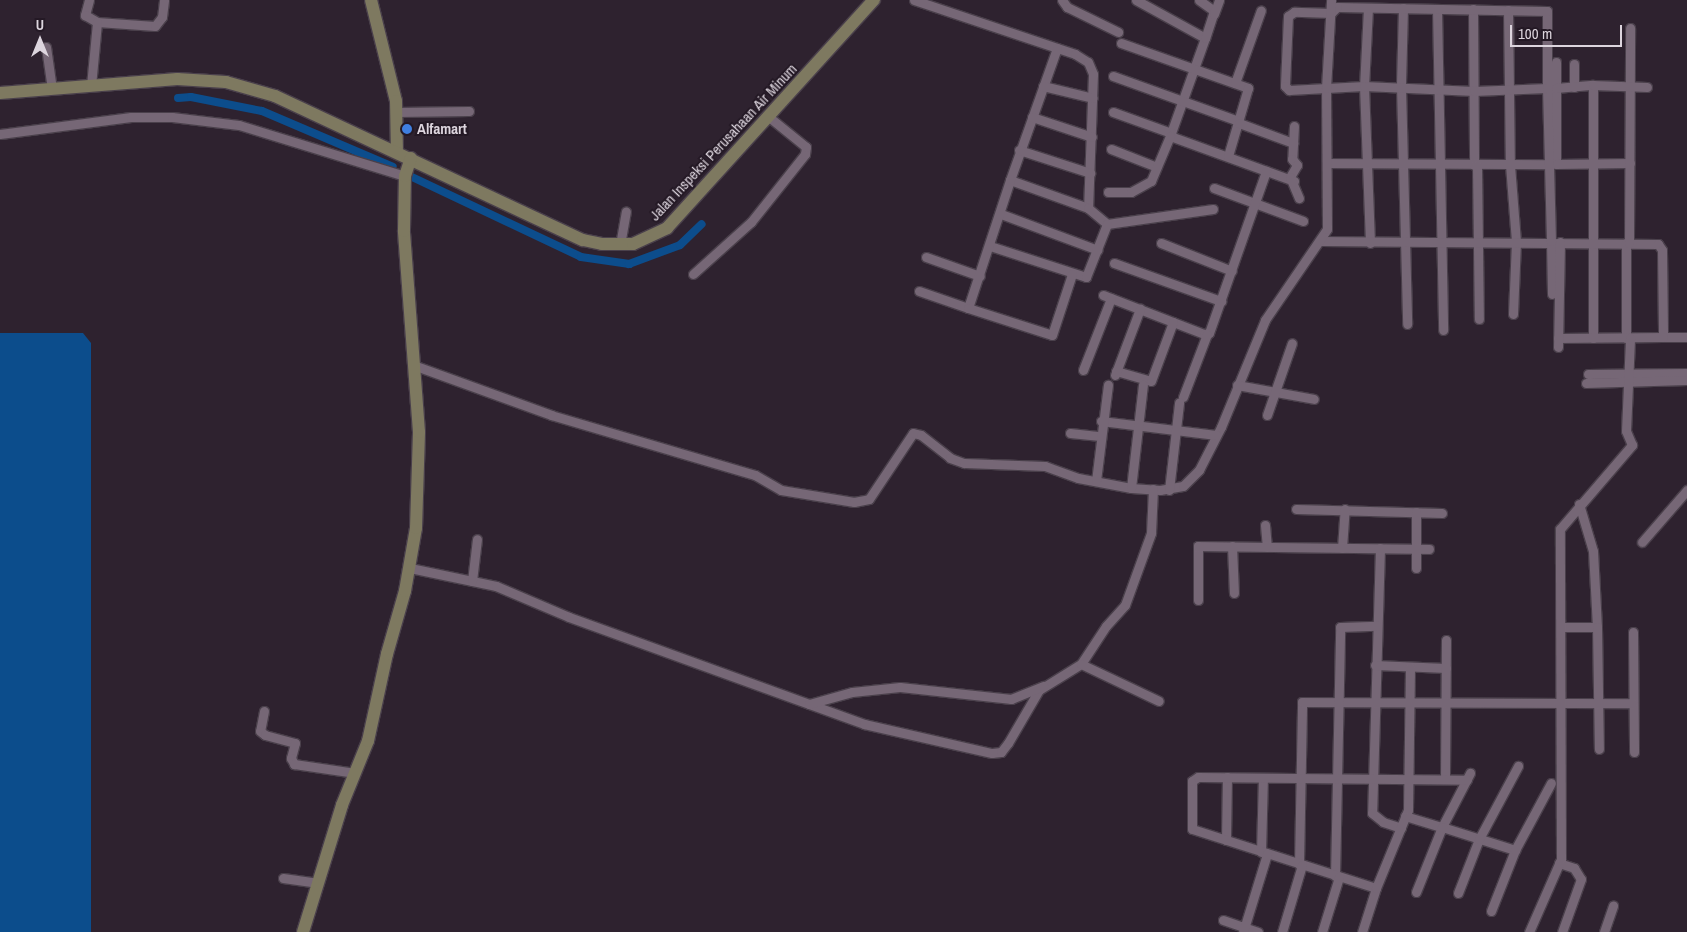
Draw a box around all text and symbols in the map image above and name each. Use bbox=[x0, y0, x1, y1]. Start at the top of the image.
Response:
north arrow bbox=[15, 15, 65, 65]
scale bar bbox=[1512, 15, 1624, 47]
text: U bbox=[36, 16, 44, 34]
text: 100 m bbox=[1518, 23, 1552, 44]
street label: Jalan Inspeksi Perusahaan Air Minum bbox=[645, 60, 801, 224]
place label: Alfamart bbox=[417, 120, 467, 138]
marker: Alfamart bbox=[401, 123, 413, 135]

